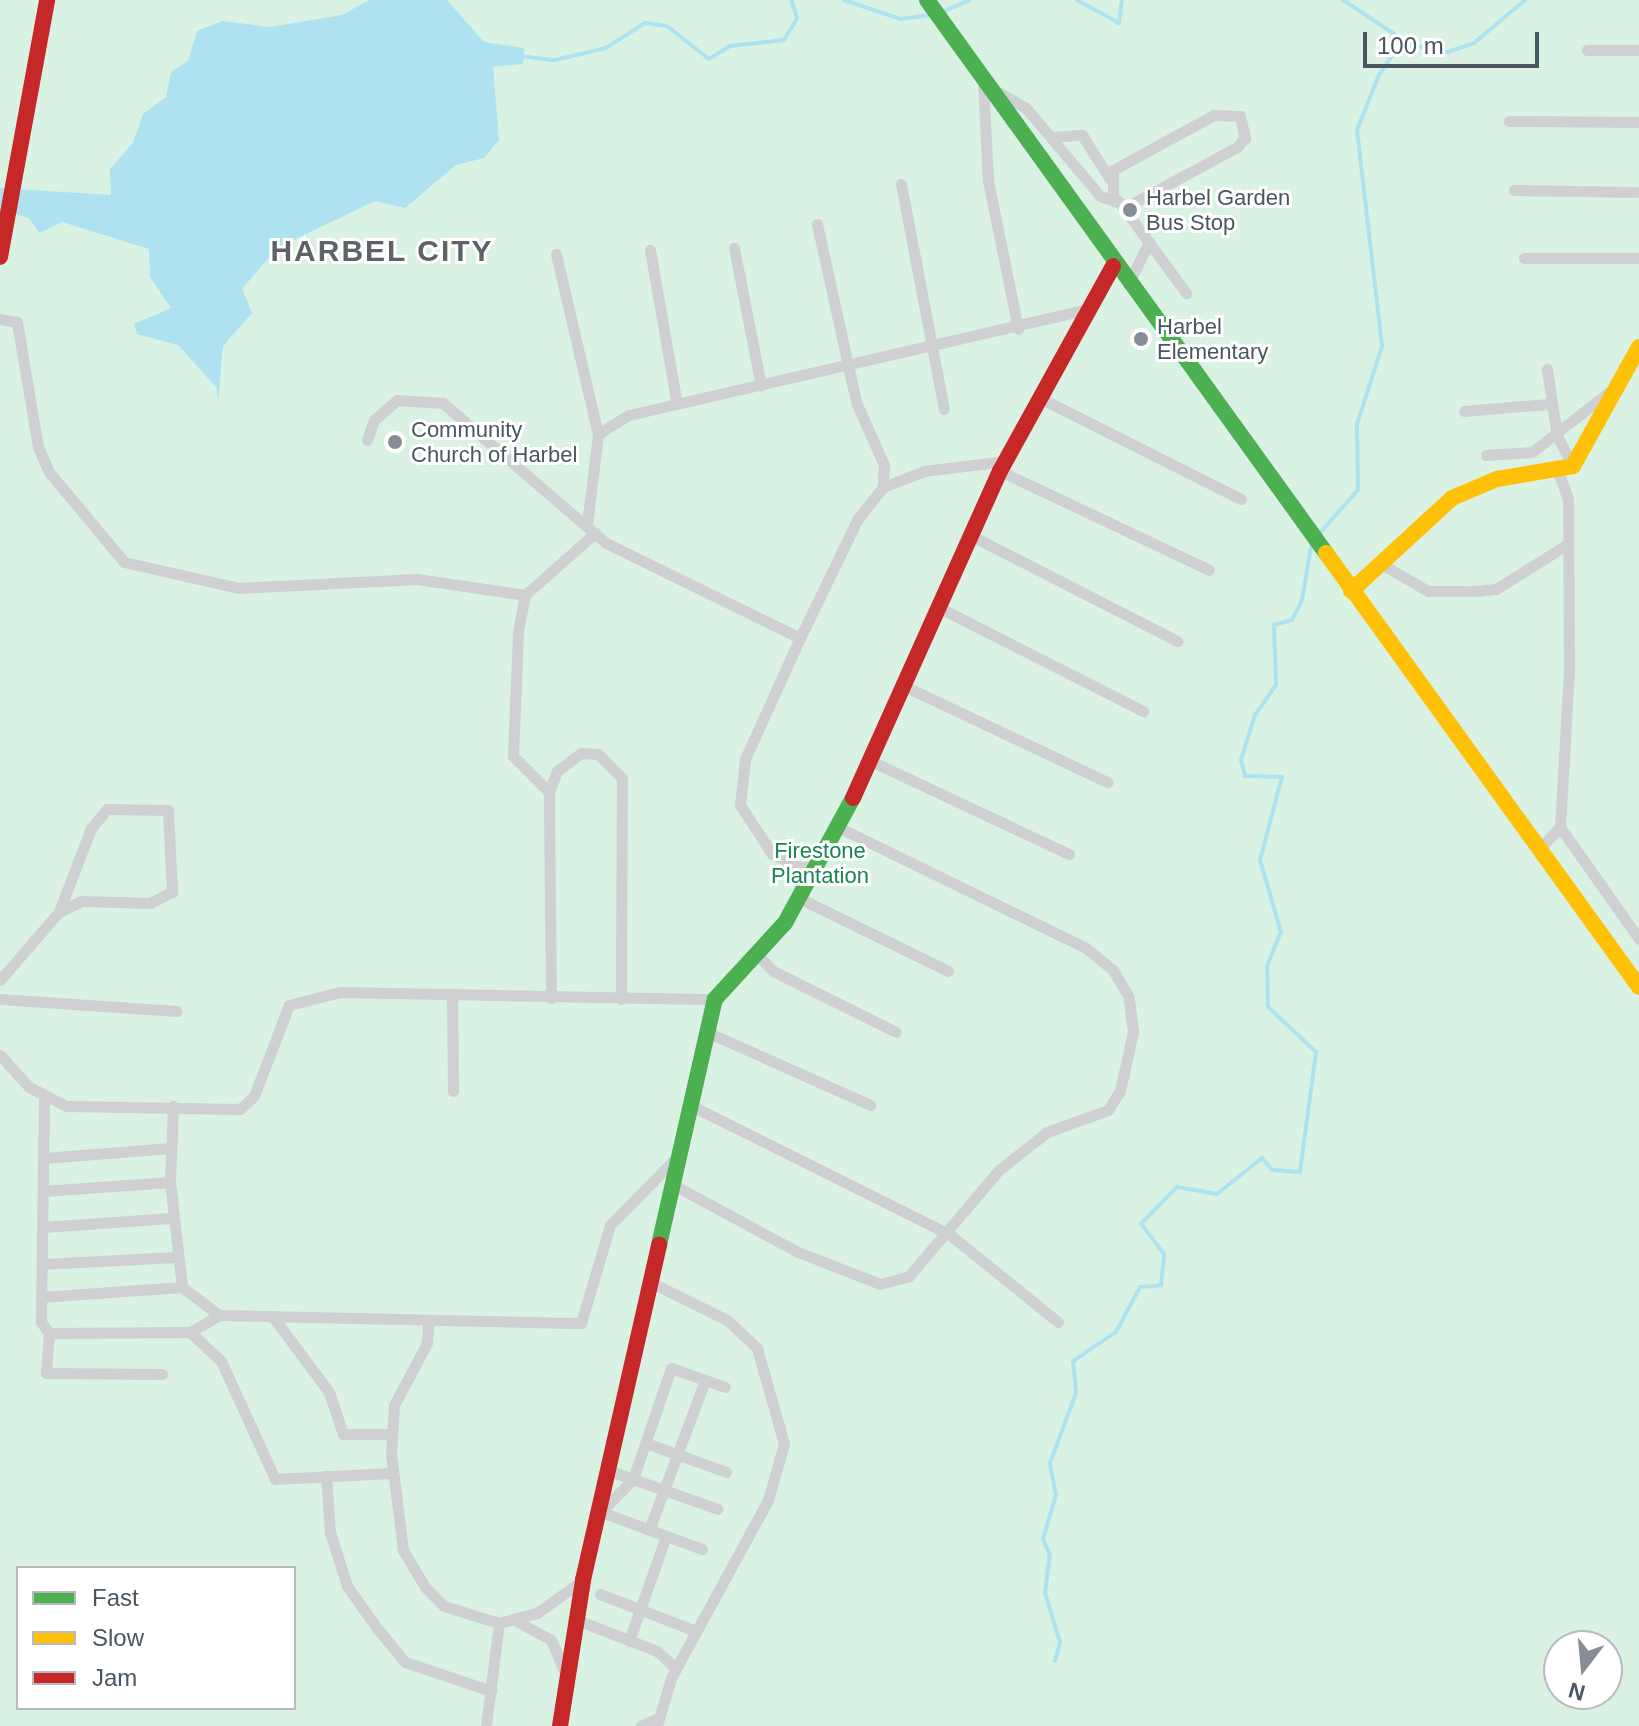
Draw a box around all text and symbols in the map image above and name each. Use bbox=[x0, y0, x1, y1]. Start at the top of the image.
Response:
scale bar bbox=[1367, 16, 1543, 66]
text: 100 m bbox=[1377, 32, 1444, 59]
place label: Harbel Garden Bus Stop bbox=[1146, 184, 1290, 236]
marker: Harbel Garden Bus Stop bbox=[1121, 201, 1139, 219]
district label: HARBEL CITY bbox=[270, 233, 494, 269]
place label: Harbel Elementary bbox=[1157, 313, 1268, 364]
marker: Harbel Elementary bbox=[1132, 330, 1150, 348]
place label: Community Church of Harbel bbox=[411, 416, 577, 468]
marker: Community Church of Harbel bbox=[386, 433, 404, 451]
park label: Firestone Plantation bbox=[771, 837, 869, 888]
legend bbox=[16, 1566, 296, 1710]
text: Fast bbox=[92, 1584, 139, 1611]
text: Slow bbox=[92, 1624, 144, 1651]
north arrow bbox=[1543, 1630, 1623, 1710]
text: Jam bbox=[92, 1664, 137, 1691]
text: N bbox=[1566, 1677, 1588, 1706]

